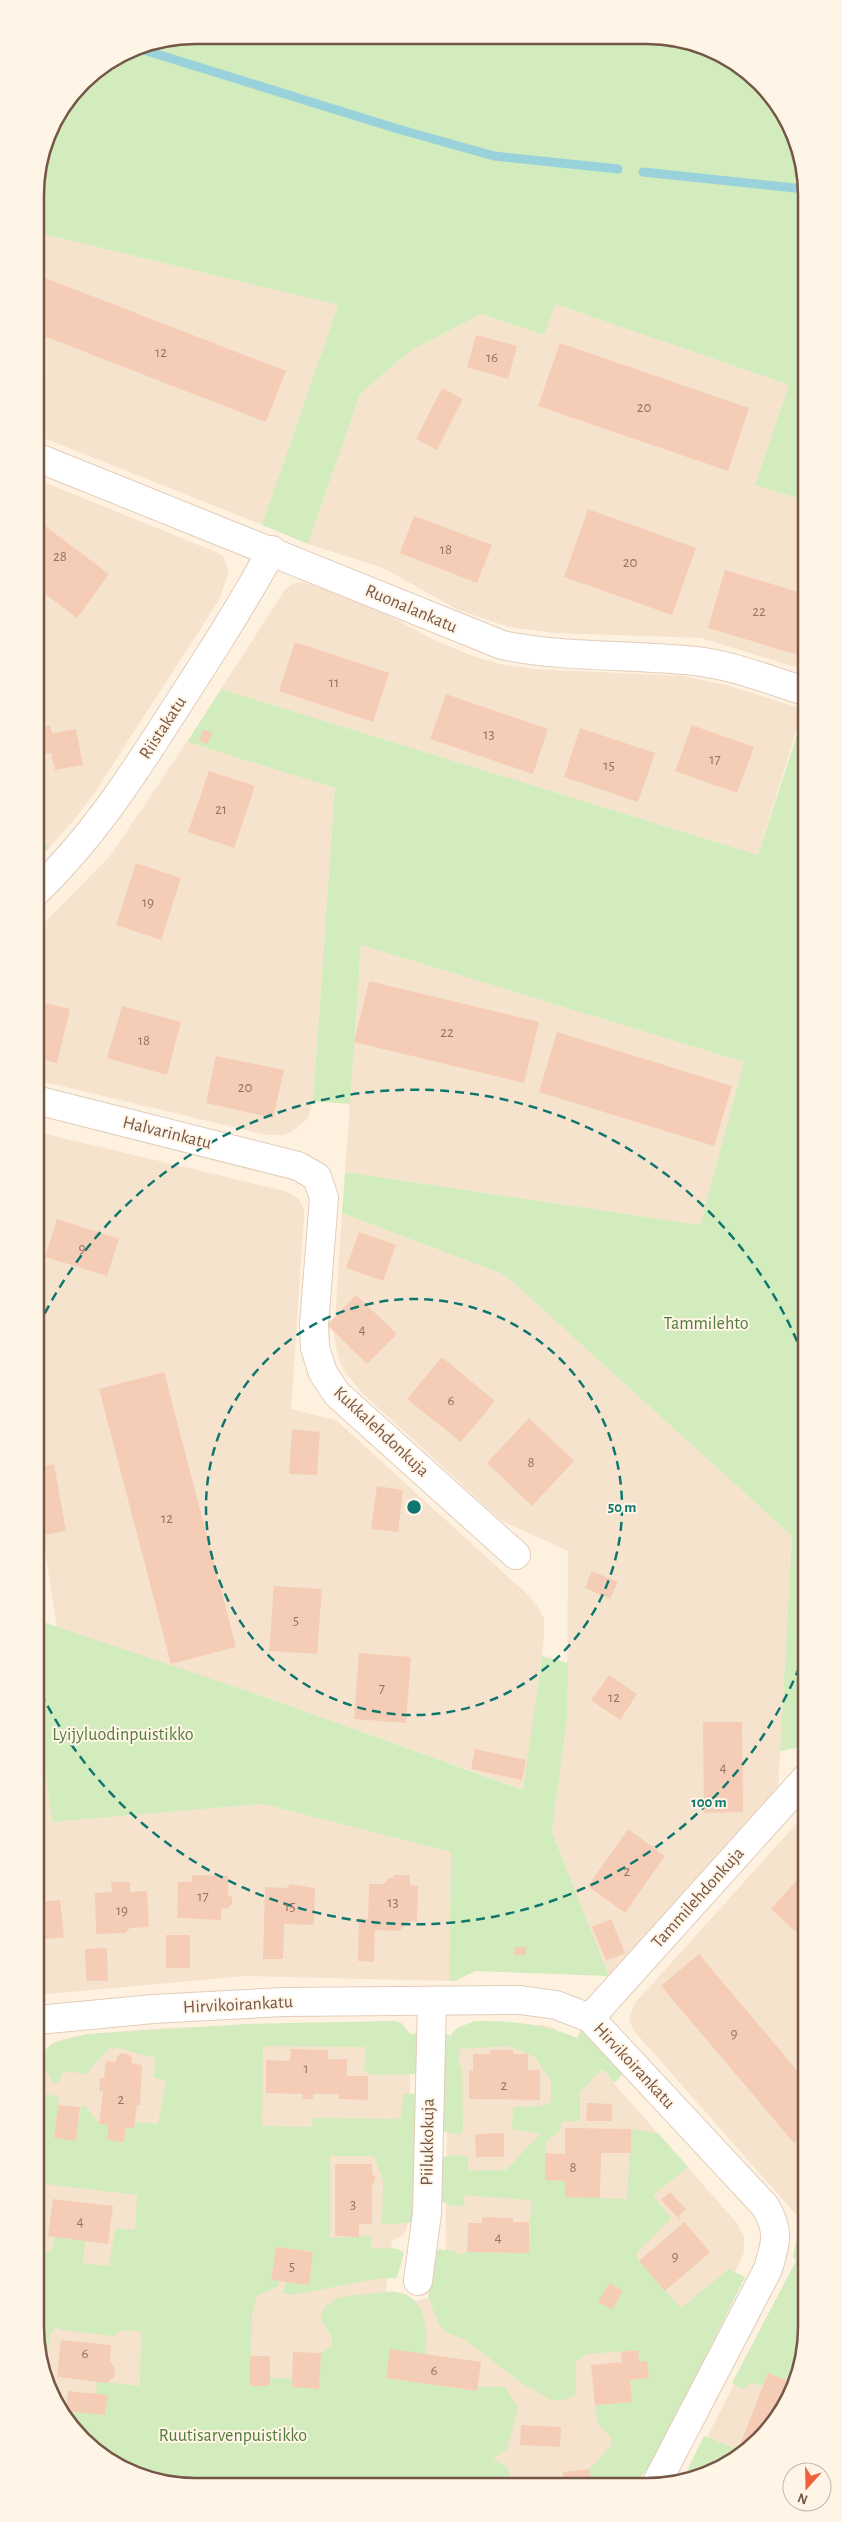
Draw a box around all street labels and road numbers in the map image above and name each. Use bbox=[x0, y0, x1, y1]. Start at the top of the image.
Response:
street label: Ruonalankatu bbox=[362, 582, 460, 636]
street label: Riistakatu bbox=[136, 694, 190, 762]
street label: Halvarinkatu bbox=[121, 1113, 213, 1153]
street label: Kukkalehdonkuja bbox=[330, 1383, 432, 1481]
street label: Tammilehdonkuja bbox=[648, 1844, 748, 1952]
street label: Hirvikoirankatu bbox=[183, 1993, 293, 2017]
street label: Hirvikoirankatu bbox=[590, 2020, 678, 2112]
street label: Piilukkokuja bbox=[418, 2098, 438, 2186]

